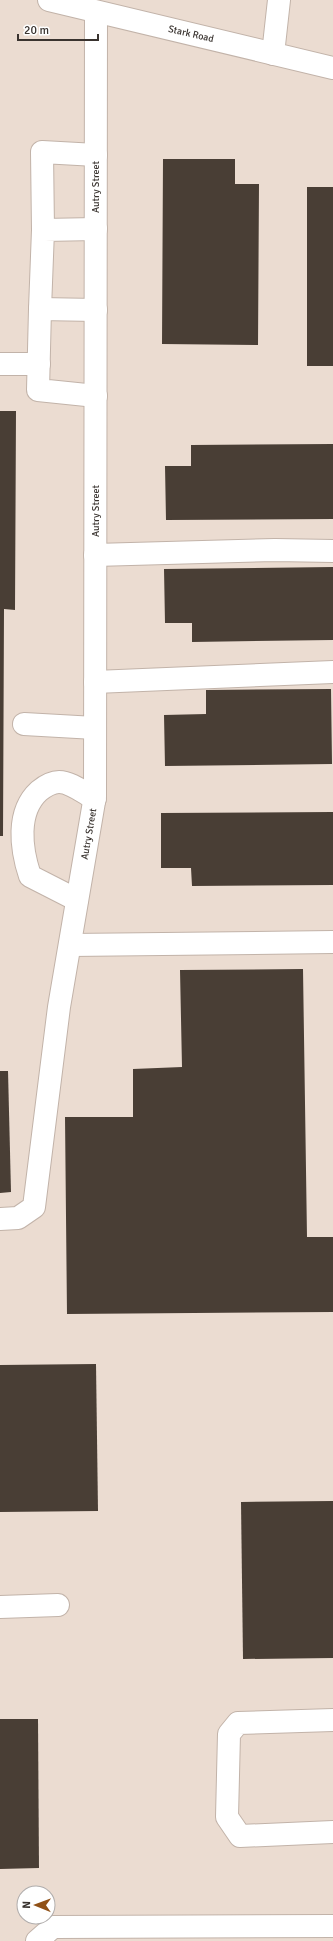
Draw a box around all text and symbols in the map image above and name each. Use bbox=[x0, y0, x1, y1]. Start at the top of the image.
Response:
scale bar bbox=[18, 16, 98, 42]
text: 20 m bbox=[24, 23, 49, 38]
street label: Stark Road bbox=[167, 23, 215, 45]
street label: Autry Street bbox=[90, 161, 102, 213]
street label: Autry Street bbox=[90, 485, 102, 537]
street label: Autry Street bbox=[79, 807, 99, 861]
north arrow bbox=[16, 1885, 56, 1925]
text: N bbox=[20, 1901, 33, 1909]

